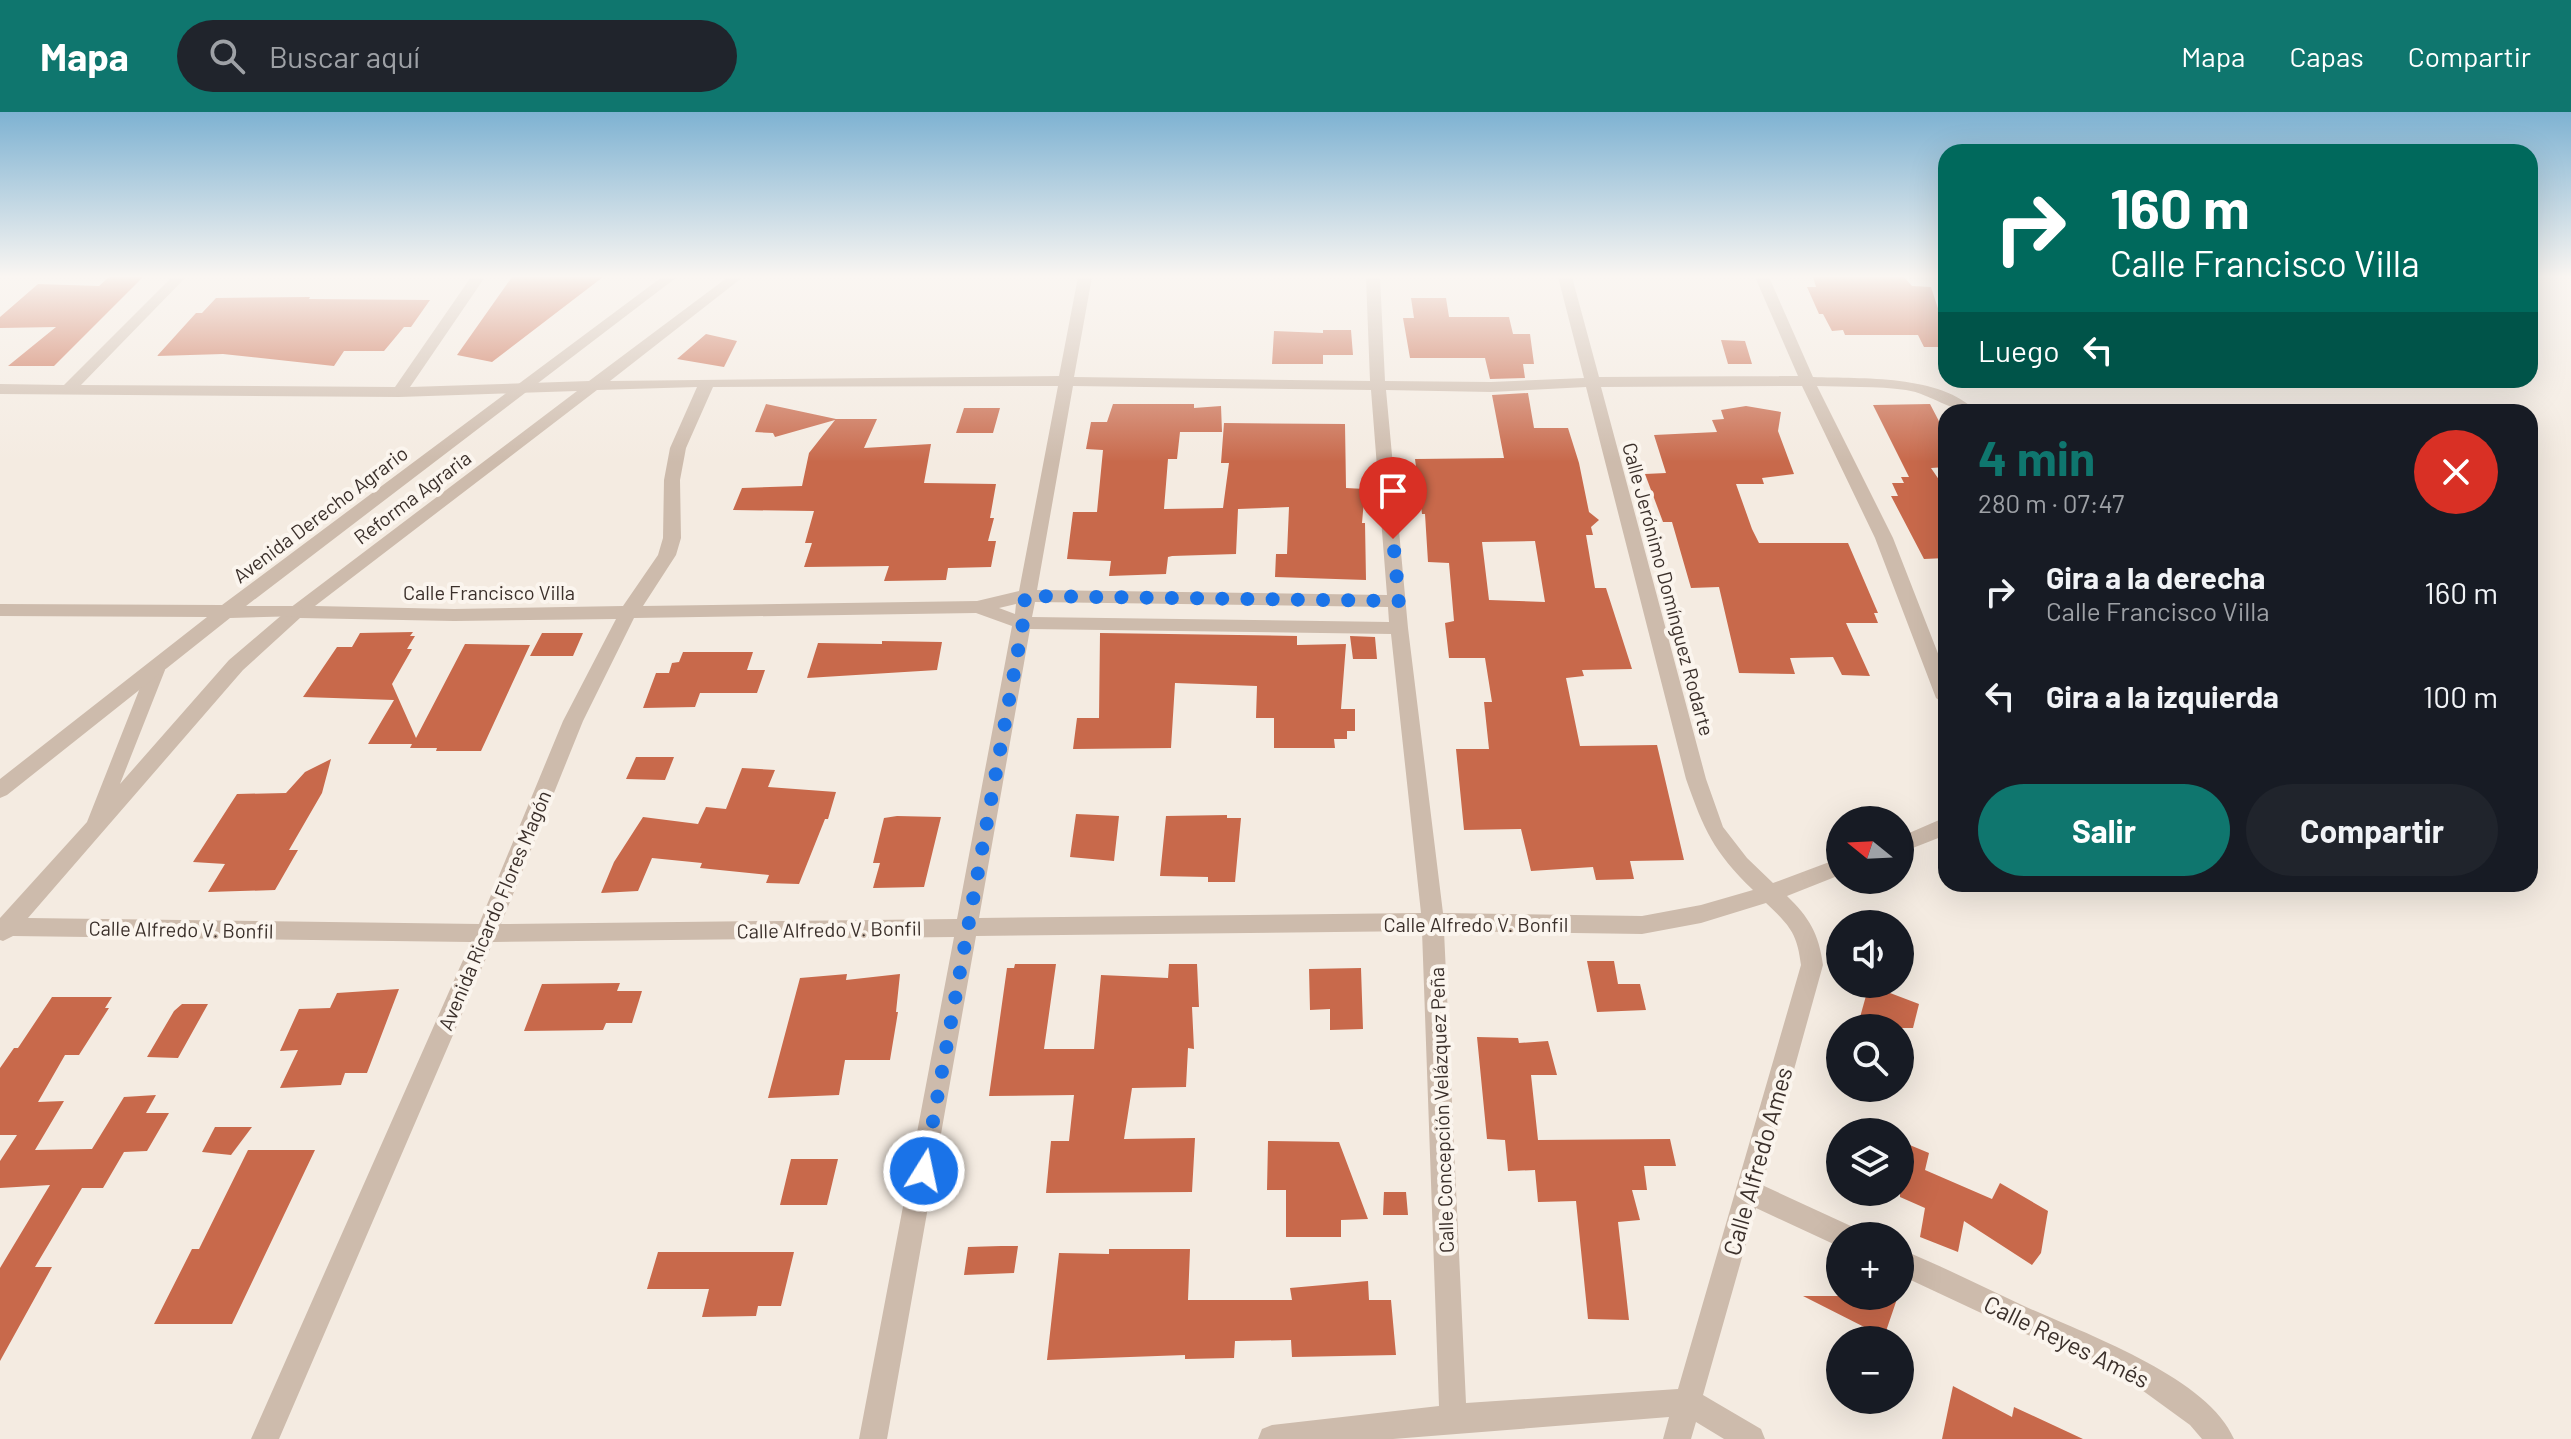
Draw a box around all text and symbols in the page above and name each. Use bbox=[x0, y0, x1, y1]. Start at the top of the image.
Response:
search box bbox=[177, 20, 737, 92]
text: Mapa bbox=[40, 33, 129, 79]
icon: search bbox=[205, 34, 249, 78]
text: Buscar aquí bbox=[269, 38, 420, 74]
text: Mapa bbox=[2181, 39, 2245, 73]
text: Capas bbox=[2289, 39, 2364, 73]
text: Compartir bbox=[2408, 39, 2531, 73]
text: 160 m bbox=[2110, 173, 2250, 240]
icon: right bbox=[1978, 176, 2082, 280]
text: Calle Francisco Villa bbox=[2110, 241, 2420, 284]
icon: left bbox=[2076, 328, 2120, 372]
text: Luego bbox=[1978, 332, 2060, 368]
text: 4 min bbox=[1978, 428, 2095, 486]
button: close bbox=[2414, 430, 2498, 514]
street label: Calle Jerónimo Domínguez Rodarte bbox=[1618, 440, 1720, 738]
street label: Avenida Derecho Agrario bbox=[228, 441, 412, 587]
street label: Reforma Agraria bbox=[349, 445, 475, 549]
pin bbox=[1359, 457, 1427, 539]
icon: arrive bbox=[1371, 469, 1415, 513]
text: 280 m · 07:47 bbox=[1978, 487, 2124, 518]
text: Gira a la derecha bbox=[2046, 559, 2265, 595]
icon: right bbox=[1978, 570, 2022, 614]
text: 160 m bbox=[2424, 574, 2498, 610]
street label: Calle Francisco Villa bbox=[403, 580, 575, 604]
text: Calle Francisco Villa bbox=[2046, 595, 2270, 626]
icon: left bbox=[1978, 674, 2022, 718]
text: Gira a la izquierda bbox=[2046, 678, 2279, 714]
text: 100 m bbox=[2423, 678, 2498, 714]
button: Salir bbox=[1978, 784, 2230, 876]
button: Compartir bbox=[2246, 784, 2498, 876]
street label: Avenida Ricardo Flores Magón bbox=[433, 786, 555, 1034]
north arrow bbox=[1826, 806, 1914, 894]
map controls bbox=[1826, 806, 1914, 1414]
button: sound bbox=[1826, 910, 1914, 998]
street label: Calle Alfredo V. Bonfil bbox=[1384, 912, 1568, 936]
street label: Calle Alfredo V. Bonfil bbox=[88, 915, 274, 943]
street label: Calle Alfredo V. Bonfil bbox=[736, 915, 922, 943]
street label: Calle Concepción Velázquez Peña bbox=[1424, 967, 1458, 1253]
button: search bbox=[1826, 1014, 1914, 1102]
street label: Calle Alfredo Ames bbox=[1716, 1063, 1798, 1259]
button: layers bbox=[1826, 1118, 1914, 1206]
position arrow bbox=[882, 1129, 966, 1213]
button: + bbox=[1826, 1222, 1914, 1310]
street label: Calle Reyes Amés bbox=[1980, 1288, 2154, 1394]
button: − bbox=[1826, 1326, 1914, 1414]

